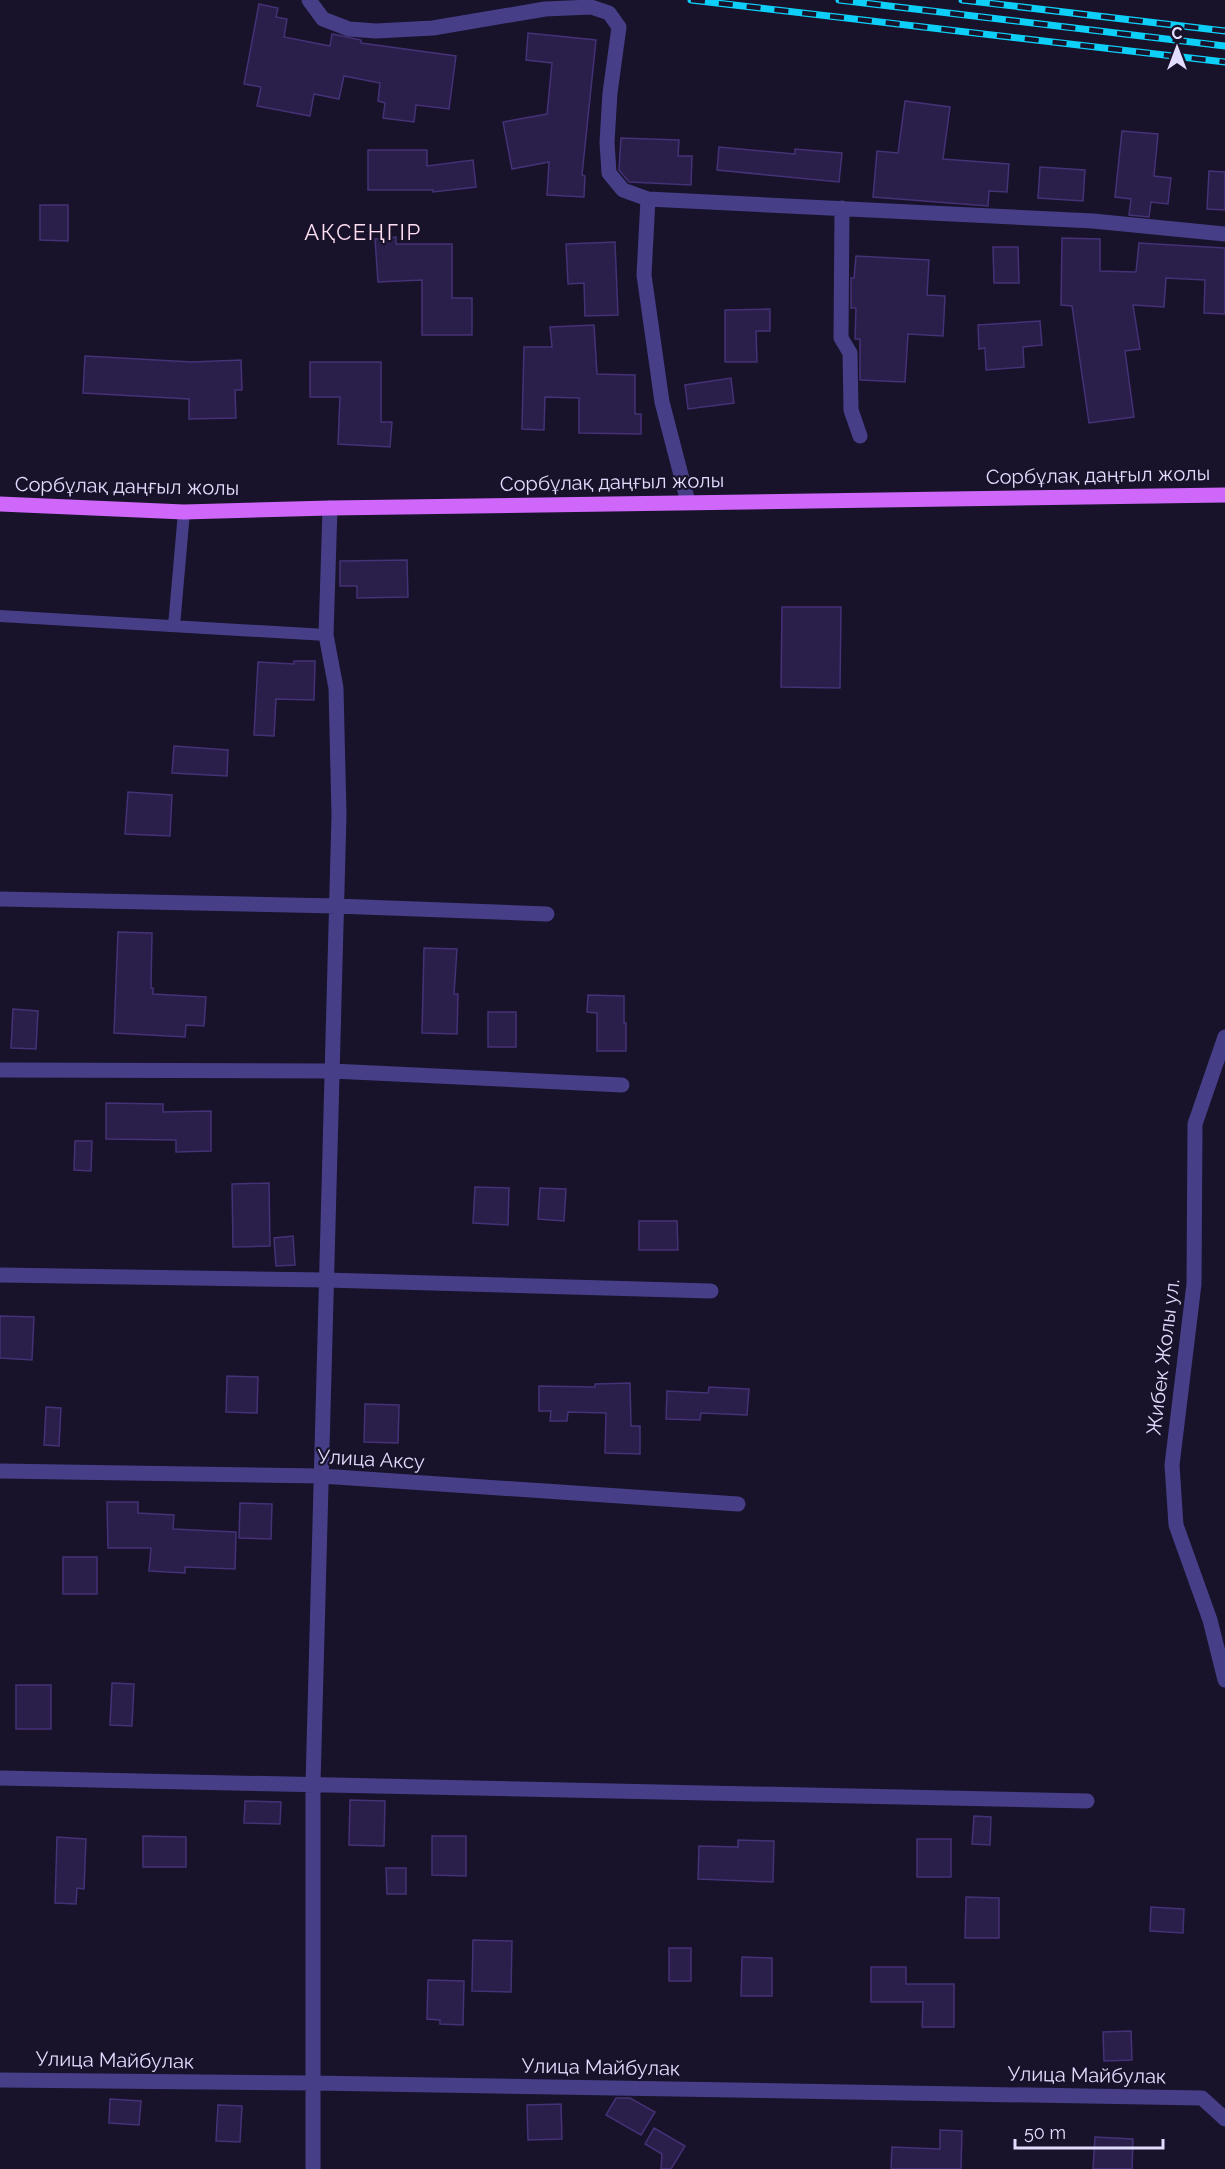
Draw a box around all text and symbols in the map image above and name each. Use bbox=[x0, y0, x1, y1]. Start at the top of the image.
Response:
north arrow bbox=[1147, 18, 1207, 78]
text: С bbox=[1172, 24, 1183, 43]
district label: АҚСЕҢГІР bbox=[304, 219, 422, 245]
street label: Сорбұлақ даңғыл жолы bbox=[986, 461, 1210, 489]
street label: Сорбұлақ даңғыл жолы bbox=[500, 468, 724, 496]
street label: Сорбұлақ даңғыл жолы bbox=[15, 472, 239, 500]
street label: Жибек Жолы ул. bbox=[1141, 1277, 1185, 1437]
street label: Улица Аксу bbox=[317, 1444, 425, 1474]
street label: Улица Майбулак bbox=[35, 2047, 195, 2073]
street label: Улица Майбулак bbox=[521, 2054, 681, 2080]
street label: Улица Майбулак bbox=[1007, 2062, 1167, 2088]
scale bar bbox=[1015, 2112, 1164, 2150]
text: 50 m bbox=[1024, 2122, 1066, 2143]

